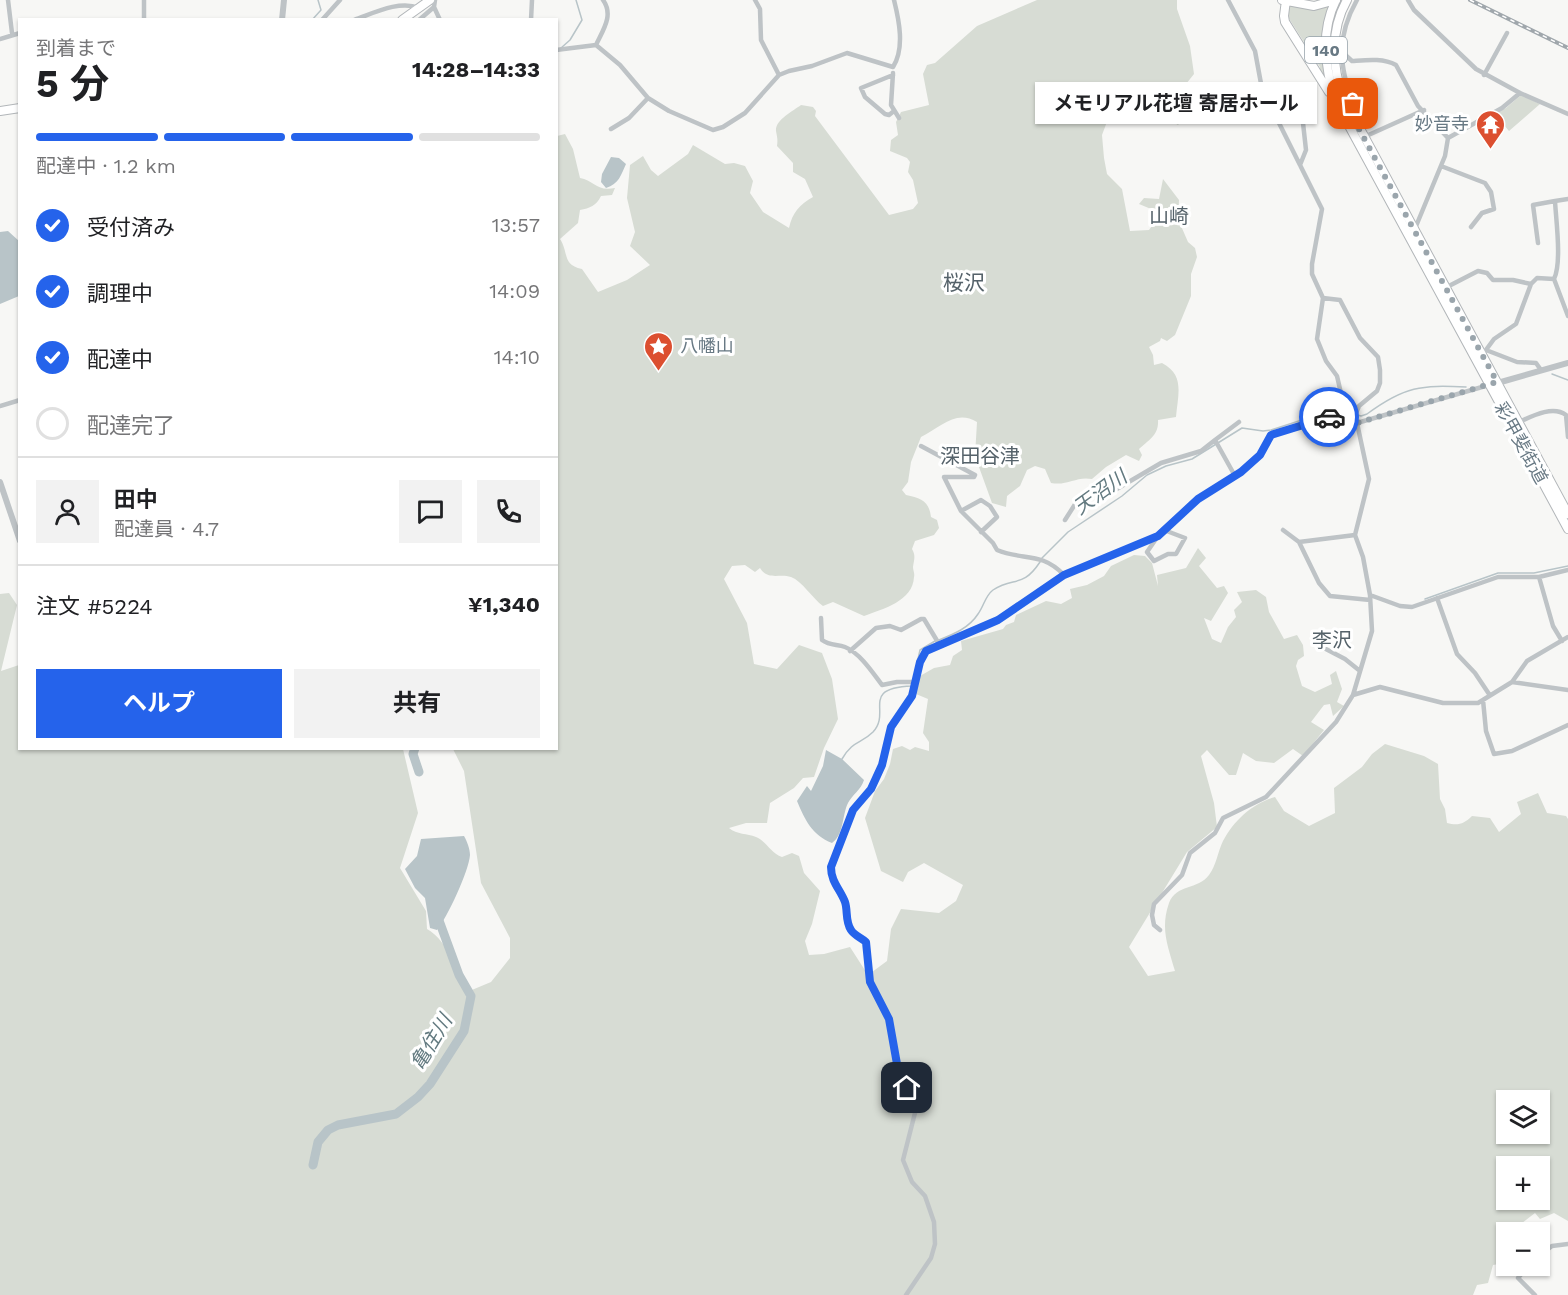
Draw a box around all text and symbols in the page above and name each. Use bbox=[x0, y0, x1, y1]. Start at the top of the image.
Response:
text: 到着まで bbox=[36, 36, 116, 60]
road number: 140 bbox=[1305, 37, 1347, 63]
text: 14:28–14:33 bbox=[412, 57, 540, 82]
text: 5 分 bbox=[36, 61, 109, 106]
pin bbox=[1327, 78, 1378, 129]
callout: メモリアル花壇 寄居ホール bbox=[1035, 83, 1317, 125]
icon: bag bbox=[1336, 87, 1369, 120]
text: メモリアル花壇 寄居ホール bbox=[1053, 91, 1299, 115]
temple icon: 妙音寺 bbox=[1474, 108, 1506, 150]
place label: 妙音寺 bbox=[1415, 113, 1469, 134]
text: 配達中 · 1.2 km bbox=[36, 154, 176, 178]
district label: 山崎 bbox=[1149, 204, 1189, 228]
icon: check bbox=[36, 209, 69, 242]
text: 13:57 bbox=[492, 213, 540, 237]
text: 受付済み bbox=[87, 215, 175, 240]
district label: 桜沢 bbox=[943, 270, 985, 295]
icon: check bbox=[36, 275, 69, 308]
text: 14:09 bbox=[489, 279, 540, 303]
text: 調理中 bbox=[87, 281, 153, 306]
place icon: 八幡山 bbox=[643, 330, 675, 372]
place label: 八幡山 bbox=[680, 335, 734, 356]
icon: check bbox=[36, 341, 69, 374]
text: 14:10 bbox=[494, 345, 540, 369]
text: 配達中 bbox=[87, 347, 153, 372]
courier bbox=[1299, 387, 1359, 447]
street label: 彩甲斐街道 bbox=[1490, 398, 1552, 487]
icon: car bbox=[1313, 401, 1346, 434]
text: 配達完了 bbox=[87, 413, 175, 438]
district label: 深田谷津 bbox=[940, 444, 1020, 468]
water label: 天沼川 bbox=[1069, 463, 1133, 519]
button: person bbox=[36, 480, 99, 543]
button: chat bbox=[399, 480, 462, 543]
button: phone bbox=[477, 480, 540, 543]
text: 田中 bbox=[114, 487, 158, 512]
text: 配達員 · 4.7 bbox=[114, 517, 219, 541]
text: ¥1,340 bbox=[468, 592, 540, 617]
text: 注文 #5224 bbox=[36, 594, 153, 619]
district label: 李沢 bbox=[1312, 628, 1352, 652]
button: ヘルプ bbox=[36, 669, 282, 738]
button: 共有 bbox=[294, 669, 540, 738]
water label: 亀住川 bbox=[405, 1008, 458, 1074]
pin bbox=[881, 1062, 932, 1113]
icon: home bbox=[890, 1071, 923, 1104]
map controls bbox=[1496, 1090, 1550, 1276]
button: layers bbox=[1496, 1090, 1550, 1144]
button: + bbox=[1496, 1156, 1550, 1210]
button: − bbox=[1496, 1222, 1550, 1276]

